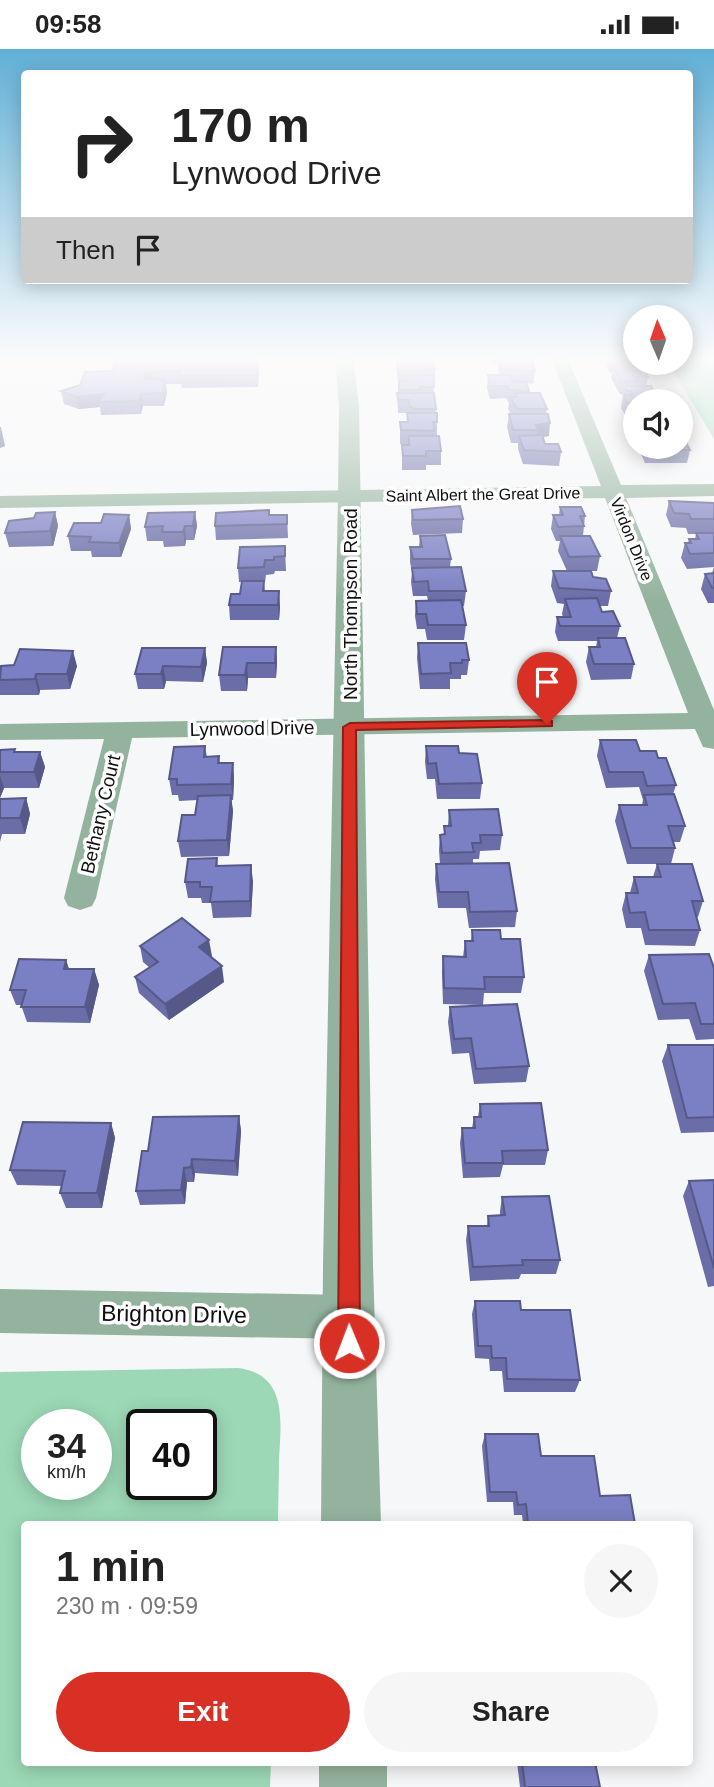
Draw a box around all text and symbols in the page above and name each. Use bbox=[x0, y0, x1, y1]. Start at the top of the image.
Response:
text: 09:58 bbox=[35, 9, 102, 39]
icon: right bbox=[56, 98, 147, 189]
text: 170 m bbox=[171, 98, 310, 152]
text: Lynwood Drive bbox=[171, 155, 381, 191]
icon: arrive bbox=[129, 231, 167, 269]
text: Then bbox=[56, 235, 115, 265]
north arrow bbox=[623, 305, 693, 375]
map controls bbox=[623, 305, 693, 459]
button: sound bbox=[623, 389, 693, 459]
street label: Saint Albert the Great Drive bbox=[385, 484, 581, 505]
street label: Virdon Drive bbox=[607, 495, 656, 583]
street label: North Thompson Road bbox=[340, 508, 361, 700]
pin bbox=[517, 652, 577, 724]
icon: arrive bbox=[528, 663, 566, 701]
street label: Lynwood Drive bbox=[189, 717, 315, 740]
street label: Bethany Court bbox=[77, 752, 125, 876]
street label: Brighton Drive bbox=[101, 1300, 247, 1328]
position arrow bbox=[312, 1306, 386, 1380]
speed limit sign: 40 bbox=[126, 1409, 217, 1500]
text: 34 bbox=[47, 1426, 86, 1465]
text: km/h bbox=[47, 1462, 86, 1482]
text: 1 min bbox=[56, 1543, 166, 1590]
button: close bbox=[584, 1544, 658, 1618]
text: 230 m · 09:59 bbox=[56, 1593, 198, 1619]
button: Exit bbox=[56, 1672, 350, 1752]
button: Share bbox=[364, 1672, 658, 1752]

